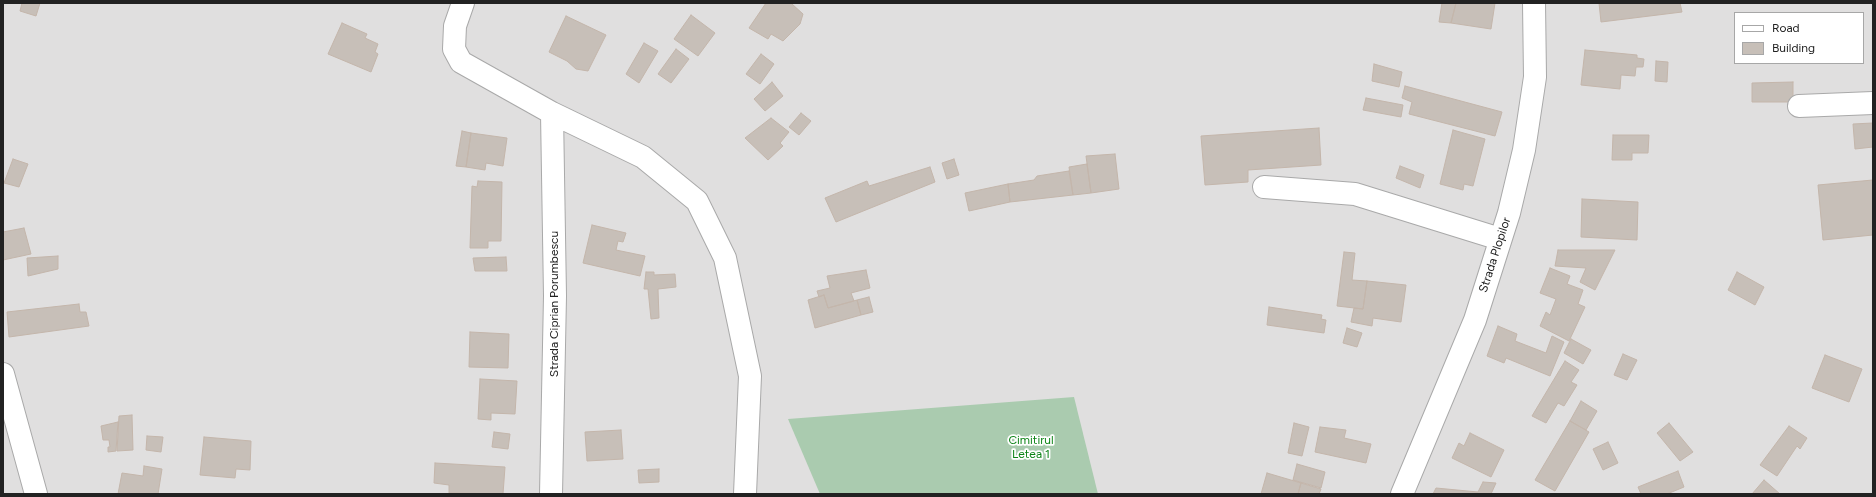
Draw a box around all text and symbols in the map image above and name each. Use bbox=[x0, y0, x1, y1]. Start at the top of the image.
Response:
legend bbox=[1734, 12, 1864, 64]
text: Road bbox=[1772, 21, 1800, 35]
text: Building bbox=[1772, 41, 1815, 55]
street label: Strada Plopilor bbox=[1476, 216, 1514, 294]
street label: Strada Ciprian Porumbescu bbox=[547, 231, 561, 377]
park label: Cimitirul Letea 1 bbox=[1008, 433, 1054, 461]

